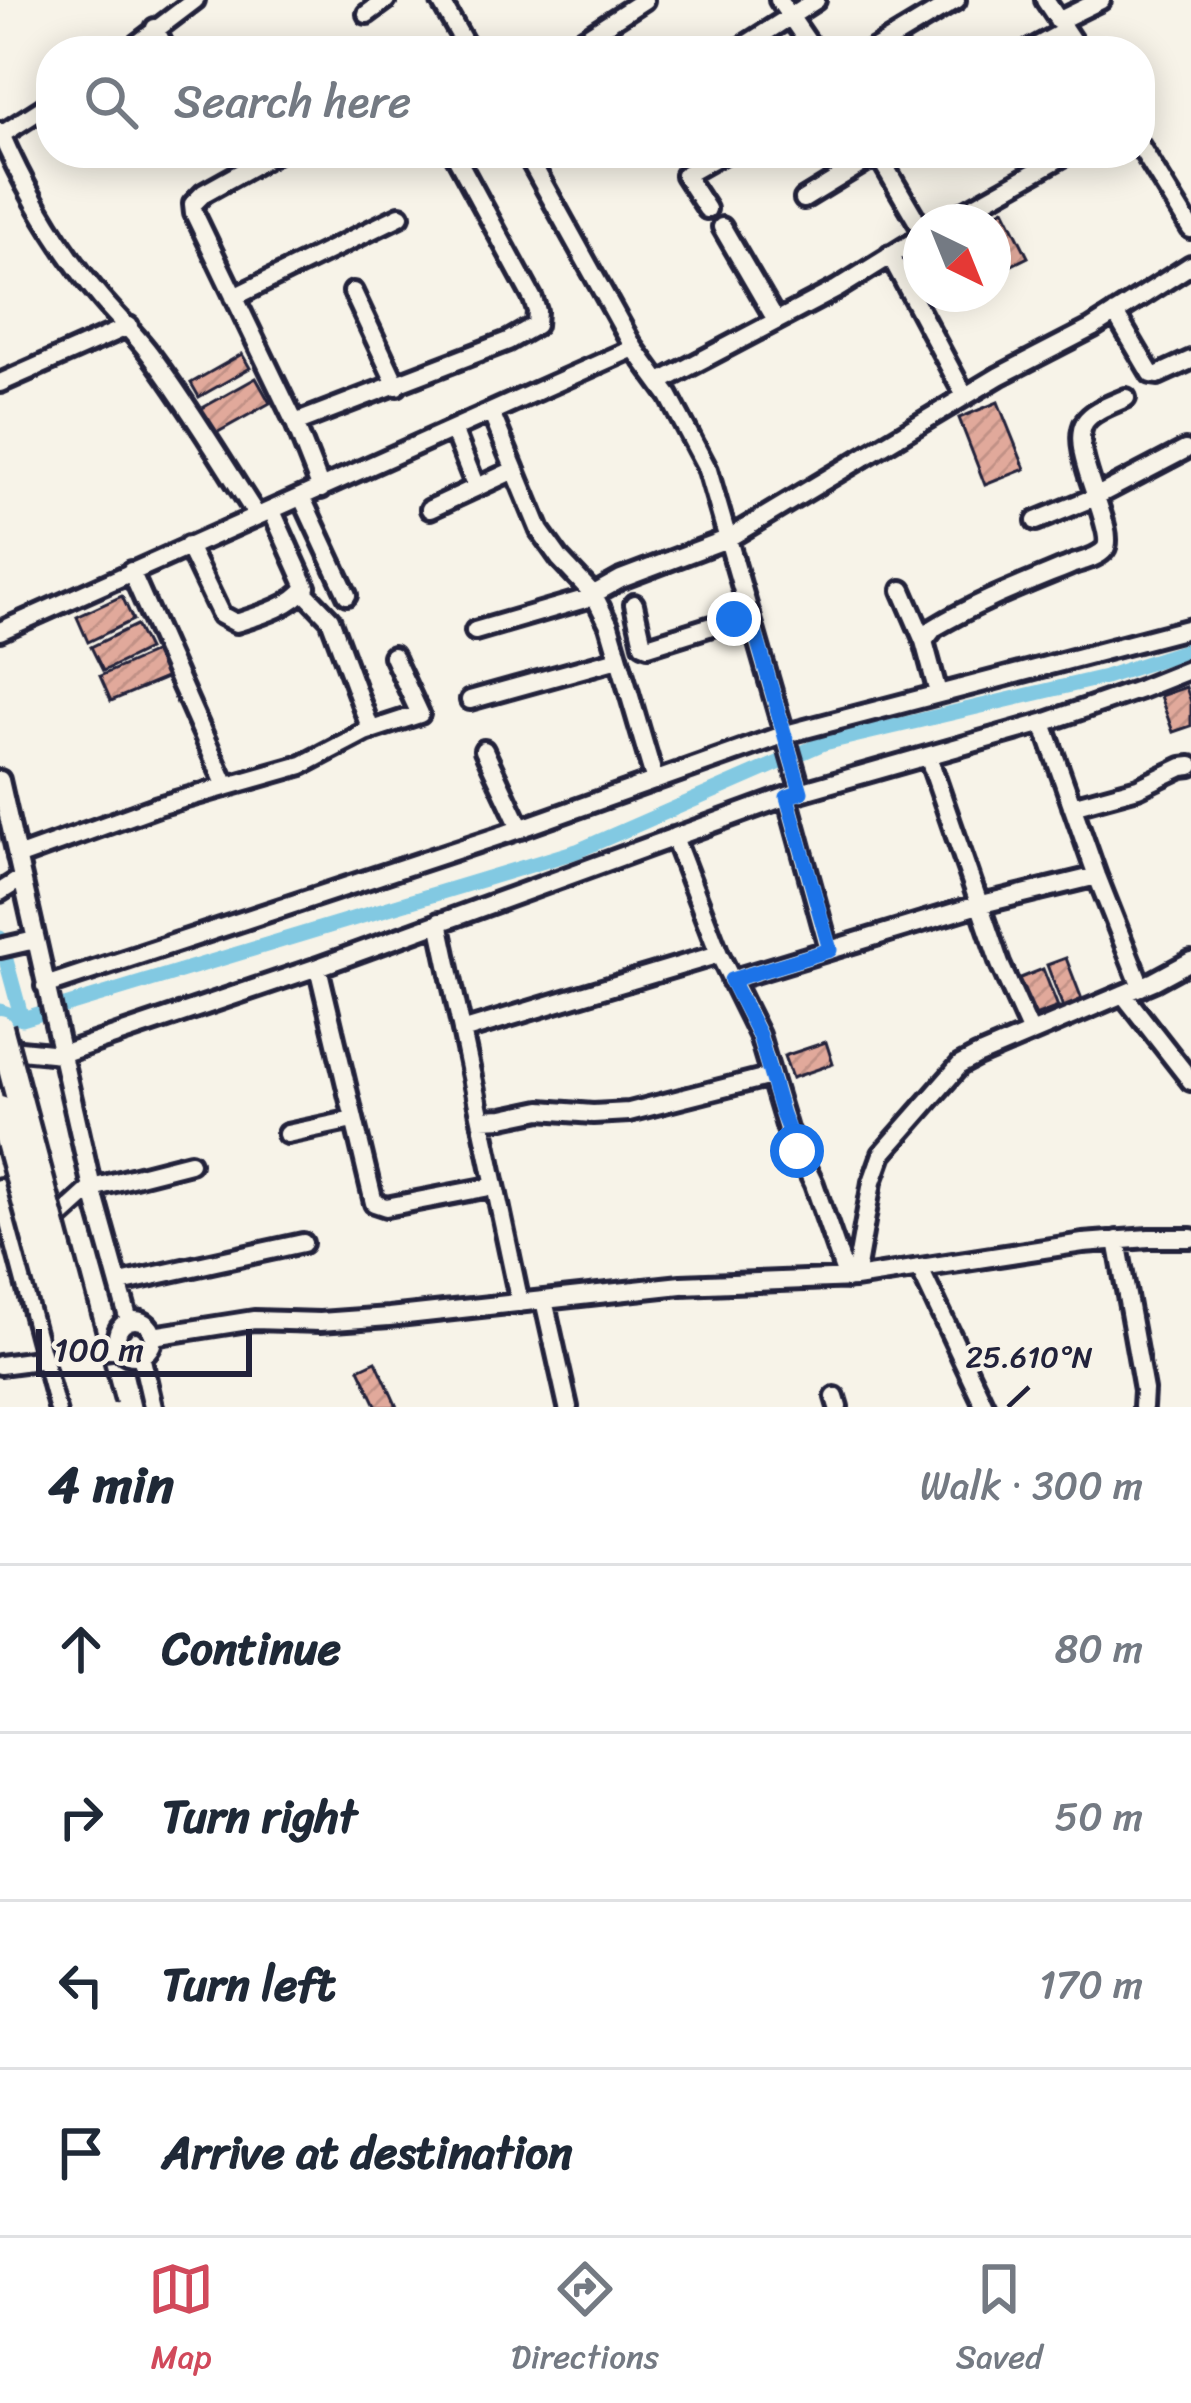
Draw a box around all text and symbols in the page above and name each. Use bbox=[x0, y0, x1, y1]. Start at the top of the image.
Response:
search box bbox=[36, 36, 1155, 168]
text: Search here bbox=[174, 62, 411, 142]
icon: search bbox=[78, 69, 144, 135]
north arrow bbox=[903, 204, 1011, 312]
route end bbox=[707, 592, 761, 646]
route start bbox=[770, 1124, 824, 1178]
text: 100 m bbox=[54, 1321, 144, 1379]
scale bar bbox=[36, 1323, 252, 1376]
text: 25.610°N bbox=[965, 1330, 1093, 1384]
text: 4 min bbox=[48, 1440, 174, 1530]
text: Walk · 300 m bbox=[920, 1451, 1143, 1520]
text: Continue bbox=[162, 1609, 341, 1689]
text: 80 m bbox=[1055, 1614, 1143, 1683]
icon: ahead bbox=[48, 1616, 114, 1682]
text: Turn right bbox=[162, 1777, 357, 1857]
text: 50 m bbox=[1054, 1782, 1143, 1851]
icon: right bbox=[48, 1784, 114, 1850]
text: Turn left bbox=[162, 1945, 335, 2025]
text: 170 m bbox=[1039, 1950, 1143, 2019]
icon: left bbox=[48, 1952, 114, 2018]
text: Arrive at destination bbox=[162, 2113, 572, 2193]
icon: arrive bbox=[48, 2120, 114, 2186]
tab: Map bbox=[148, 2256, 214, 2386]
tab: Directions bbox=[511, 2256, 659, 2386]
tab: Saved bbox=[956, 2256, 1043, 2386]

